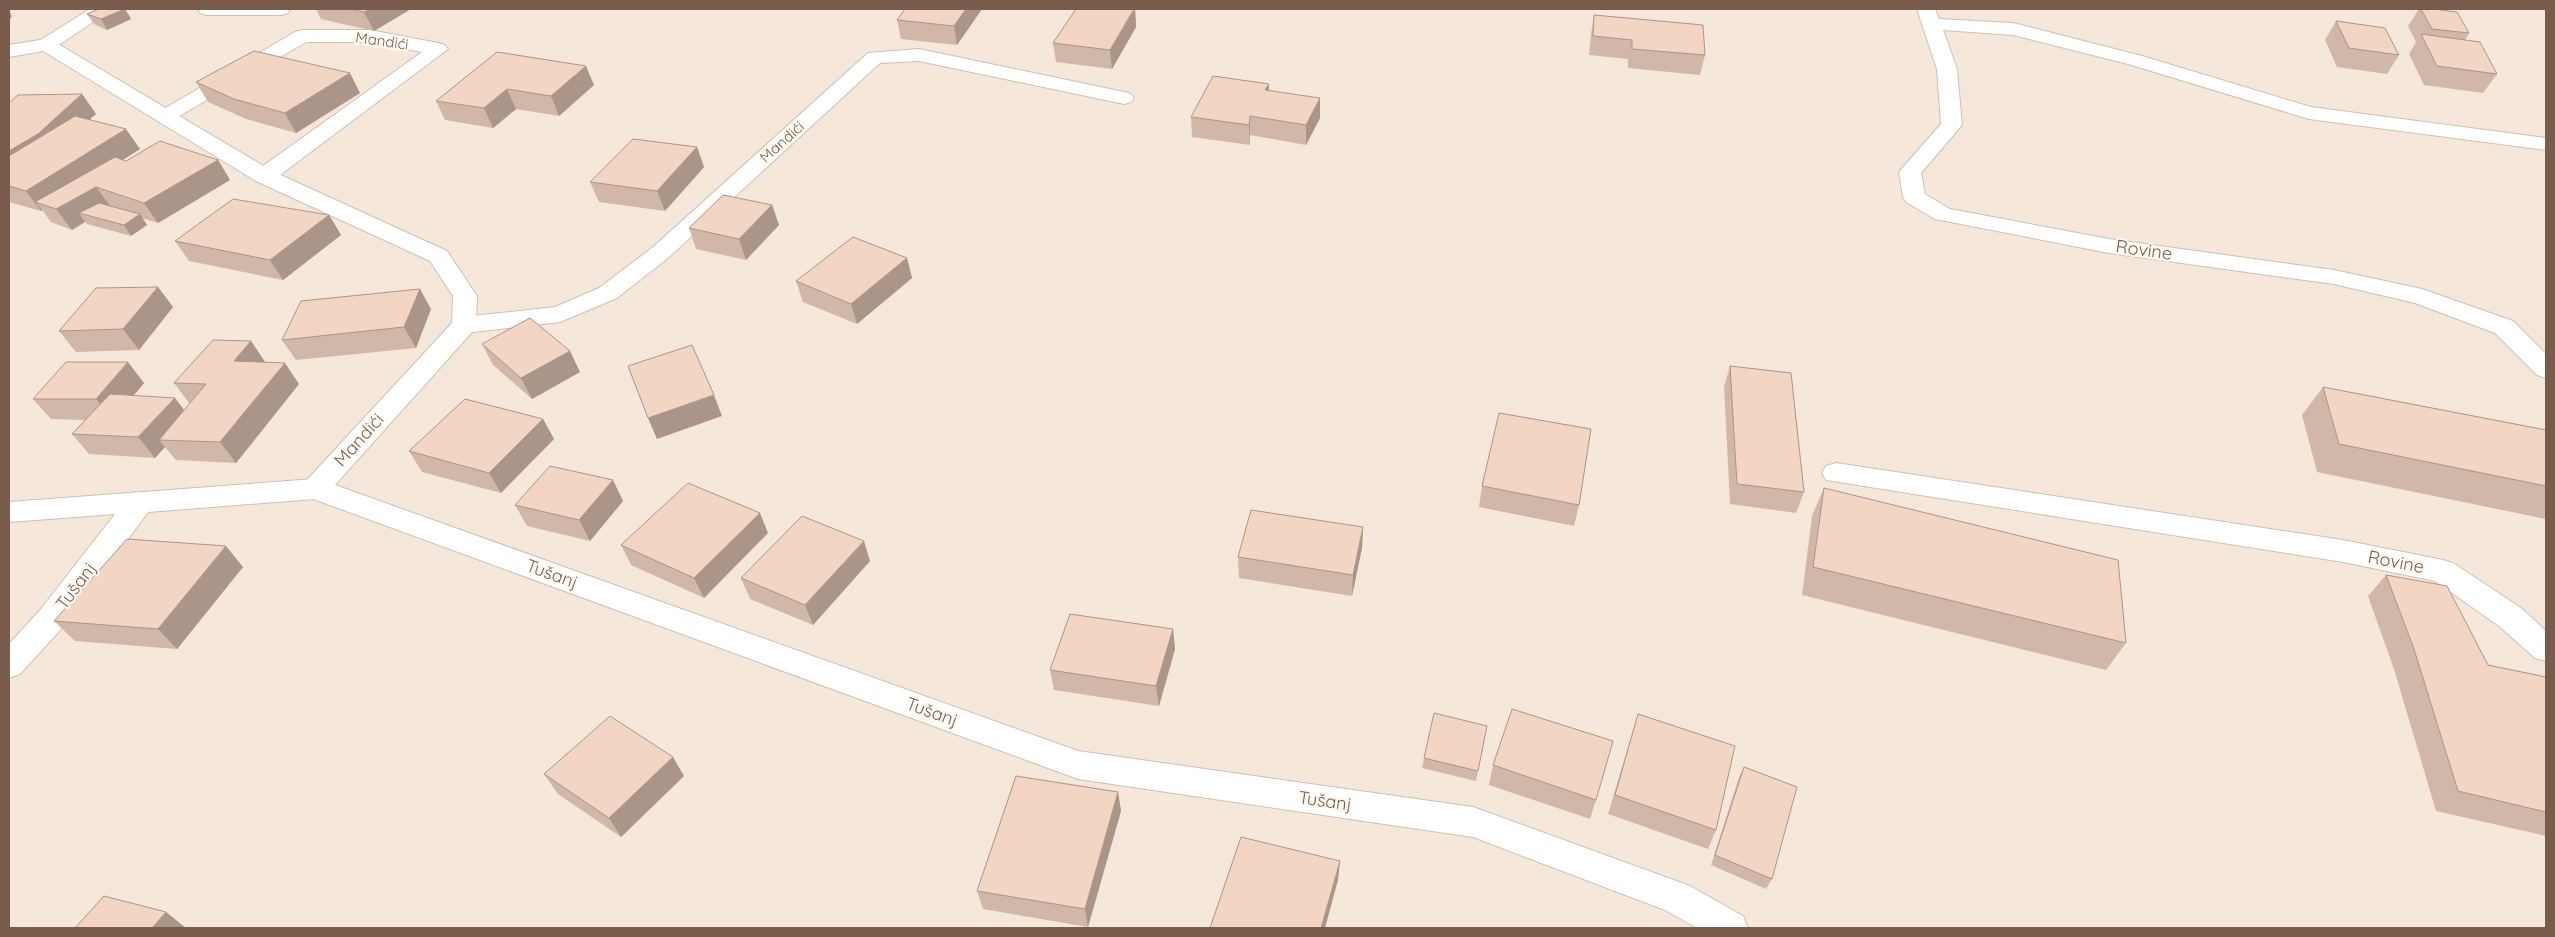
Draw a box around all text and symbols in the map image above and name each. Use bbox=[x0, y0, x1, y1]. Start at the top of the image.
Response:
street label: Mandići bbox=[354, 27, 410, 54]
street label: Mandići bbox=[755, 117, 808, 167]
street label: Rovine bbox=[2114, 234, 2174, 265]
street label: Mandići bbox=[329, 408, 389, 471]
street label: Rovine bbox=[2366, 545, 2426, 578]
street label: Tušanj bbox=[523, 554, 581, 593]
street label: Tušanj bbox=[50, 557, 101, 614]
street label: Tušanj bbox=[903, 692, 961, 731]
street label: Tušanj bbox=[1297, 785, 1353, 816]

